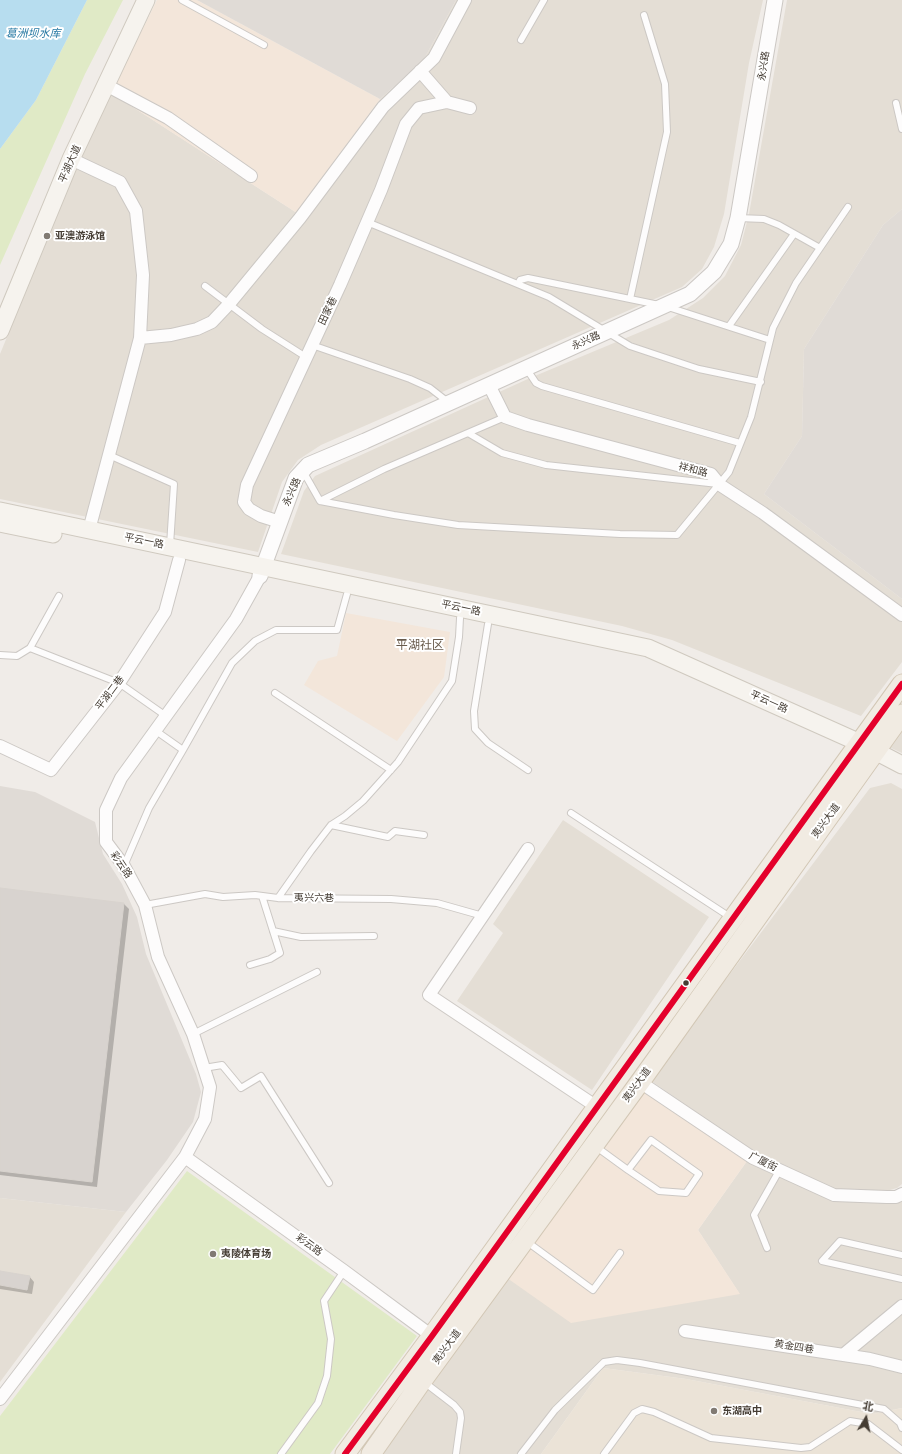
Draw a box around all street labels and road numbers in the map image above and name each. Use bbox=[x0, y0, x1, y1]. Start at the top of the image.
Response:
street label: 永兴路 bbox=[756, 50, 772, 82]
street label: 平湖大道 bbox=[56, 143, 84, 185]
street label: 田家巷 bbox=[316, 295, 340, 327]
street label: 永兴路 bbox=[570, 329, 602, 353]
street label: 祥和路 bbox=[677, 460, 709, 480]
street label: 永兴路 bbox=[280, 476, 304, 508]
street label: 平云一路 bbox=[123, 531, 165, 551]
street label: 平云一路 bbox=[440, 598, 482, 618]
street label: 平湖二巷 bbox=[93, 673, 127, 713]
street label: 平云一路 bbox=[748, 688, 790, 716]
street label: 夷兴大道 bbox=[809, 801, 843, 841]
street label: 彩云路 bbox=[108, 849, 134, 881]
street label: 夷兴六巷 bbox=[294, 892, 334, 904]
street label: 夷兴大道 bbox=[620, 1065, 654, 1105]
street label: 广厦街 bbox=[747, 1150, 779, 1174]
street label: 彩云路 bbox=[293, 1231, 325, 1259]
street label: 夷兴大道 bbox=[430, 1327, 464, 1367]
street label: 黄金四巷 bbox=[773, 1338, 815, 1356]

